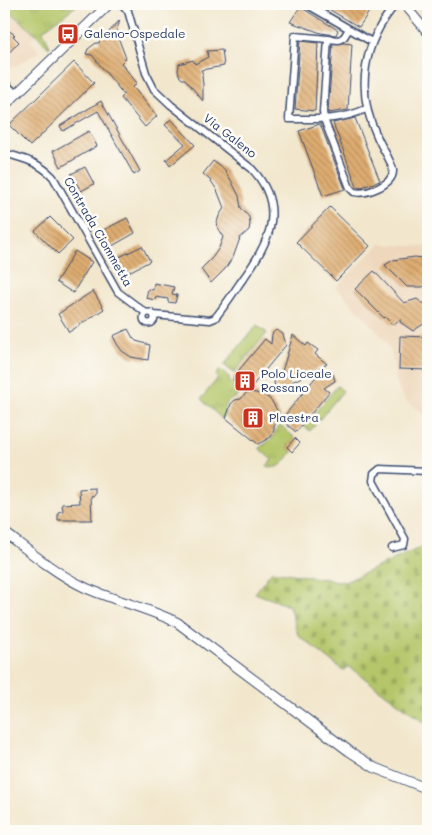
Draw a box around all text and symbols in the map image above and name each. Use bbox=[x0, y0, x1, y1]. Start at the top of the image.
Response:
bus stop icon: Galeno-Ospedale bbox=[56, 22, 80, 46]
place label: Galeno-Ospedale bbox=[84, 25, 185, 41]
street label: Via Galeno bbox=[201, 109, 260, 161]
street label: Contrada Ciommetta bbox=[61, 174, 137, 289]
place label: Polo Liceale Rossano bbox=[261, 365, 332, 395]
building icon: Polo Liceale Rossano bbox=[233, 369, 257, 393]
building icon: Plaestra bbox=[241, 406, 265, 430]
place label: Plaestra bbox=[269, 409, 319, 425]

